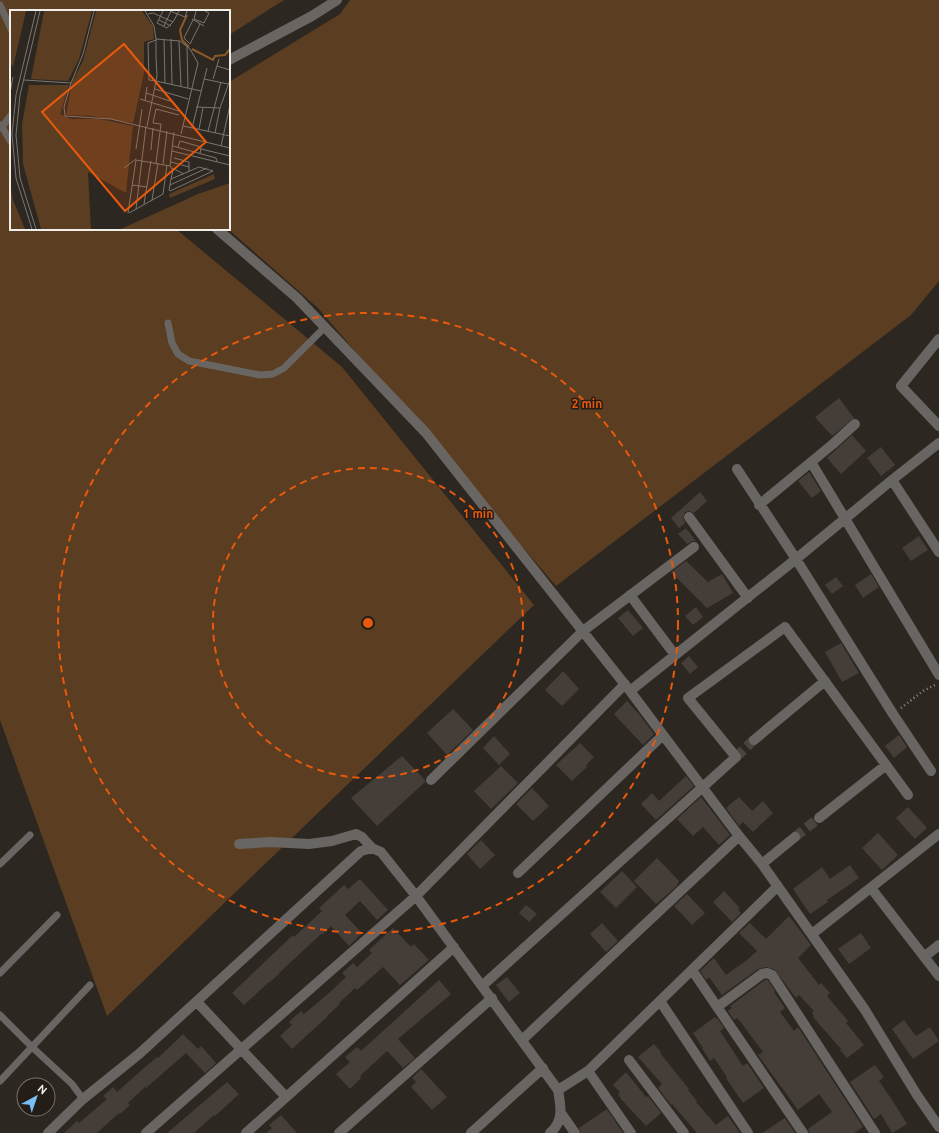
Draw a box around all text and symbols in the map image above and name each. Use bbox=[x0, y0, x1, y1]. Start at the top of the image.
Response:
inset map bbox=[10, 10, 230, 230]
text: 2 min bbox=[572, 397, 602, 410]
text: 1 min bbox=[463, 507, 493, 520]
centre of rings bbox=[361, 616, 375, 630]
north arrow bbox=[16, 1077, 56, 1117]
text: N bbox=[35, 1082, 49, 1097]

